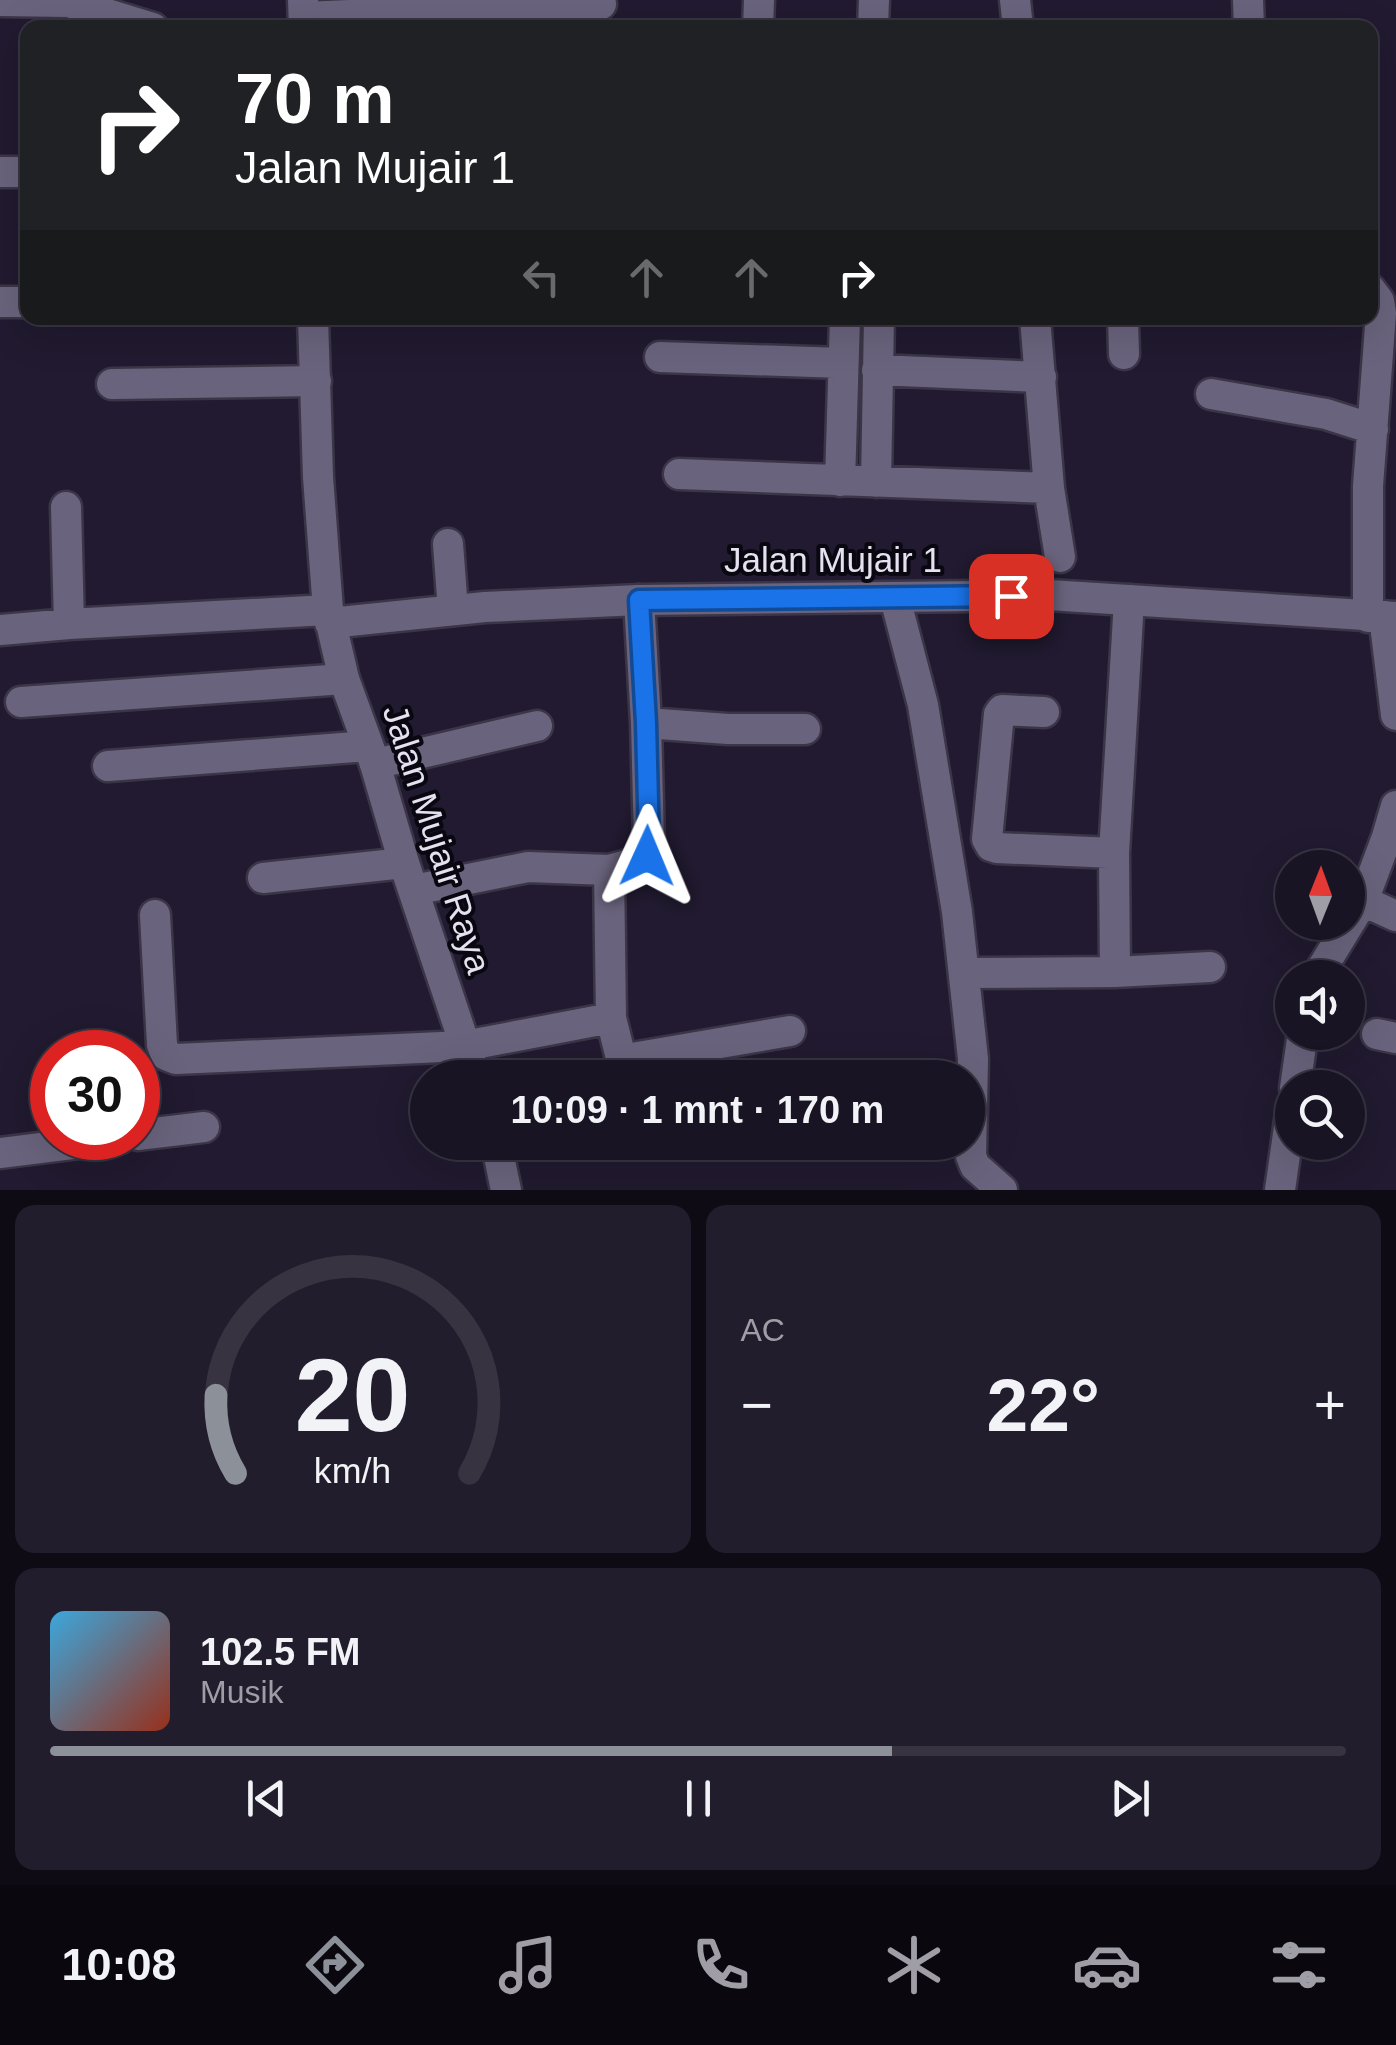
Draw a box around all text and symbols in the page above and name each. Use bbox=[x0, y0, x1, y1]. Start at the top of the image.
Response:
icon: right bbox=[70, 60, 200, 190]
text: 70 m bbox=[235, 60, 395, 138]
text: Jalan Mujair 1 bbox=[235, 142, 515, 193]
icon: left bbox=[514, 250, 569, 305]
icon: ahead bbox=[619, 250, 674, 305]
icon: ahead bbox=[724, 250, 779, 305]
icon: right bbox=[829, 250, 884, 305]
street label: Jalan Mujair 1 bbox=[724, 540, 942, 579]
pin bbox=[969, 554, 1054, 639]
icon: arrive bbox=[984, 569, 1039, 624]
street label: Jalan Mujair Raya bbox=[376, 700, 499, 979]
position arrow bbox=[595, 804, 699, 908]
north arrow bbox=[1275, 850, 1365, 940]
map controls bbox=[1275, 850, 1365, 1160]
button: sound bbox=[1275, 960, 1365, 1050]
speed limit sign: 30 bbox=[30, 1030, 160, 1160]
button: search bbox=[1275, 1070, 1365, 1160]
text: 10:09 · 1 mnt · 170 m bbox=[511, 1089, 884, 1131]
text: AC bbox=[741, 1312, 785, 1348]
text: 20 bbox=[295, 1337, 411, 1453]
text: 22° bbox=[987, 1363, 1100, 1447]
text: − bbox=[741, 1374, 773, 1436]
text: + bbox=[1314, 1374, 1346, 1436]
text: km/h bbox=[314, 1451, 391, 1491]
text: 102.5 FM bbox=[200, 1631, 361, 1673]
text: Musik bbox=[200, 1674, 284, 1710]
icon: previous bbox=[239, 1771, 294, 1826]
icon: pause bbox=[671, 1771, 726, 1826]
icon: next bbox=[1103, 1771, 1158, 1826]
icon: directions bbox=[300, 1930, 370, 2000]
icon: music bbox=[493, 1930, 563, 2000]
icon: phone bbox=[686, 1930, 756, 2000]
icon: climate bbox=[879, 1930, 949, 2000]
icon: car bbox=[1072, 1930, 1142, 2000]
icon: filters bbox=[1264, 1930, 1334, 2000]
text: 10:08 bbox=[61, 1939, 177, 1990]

